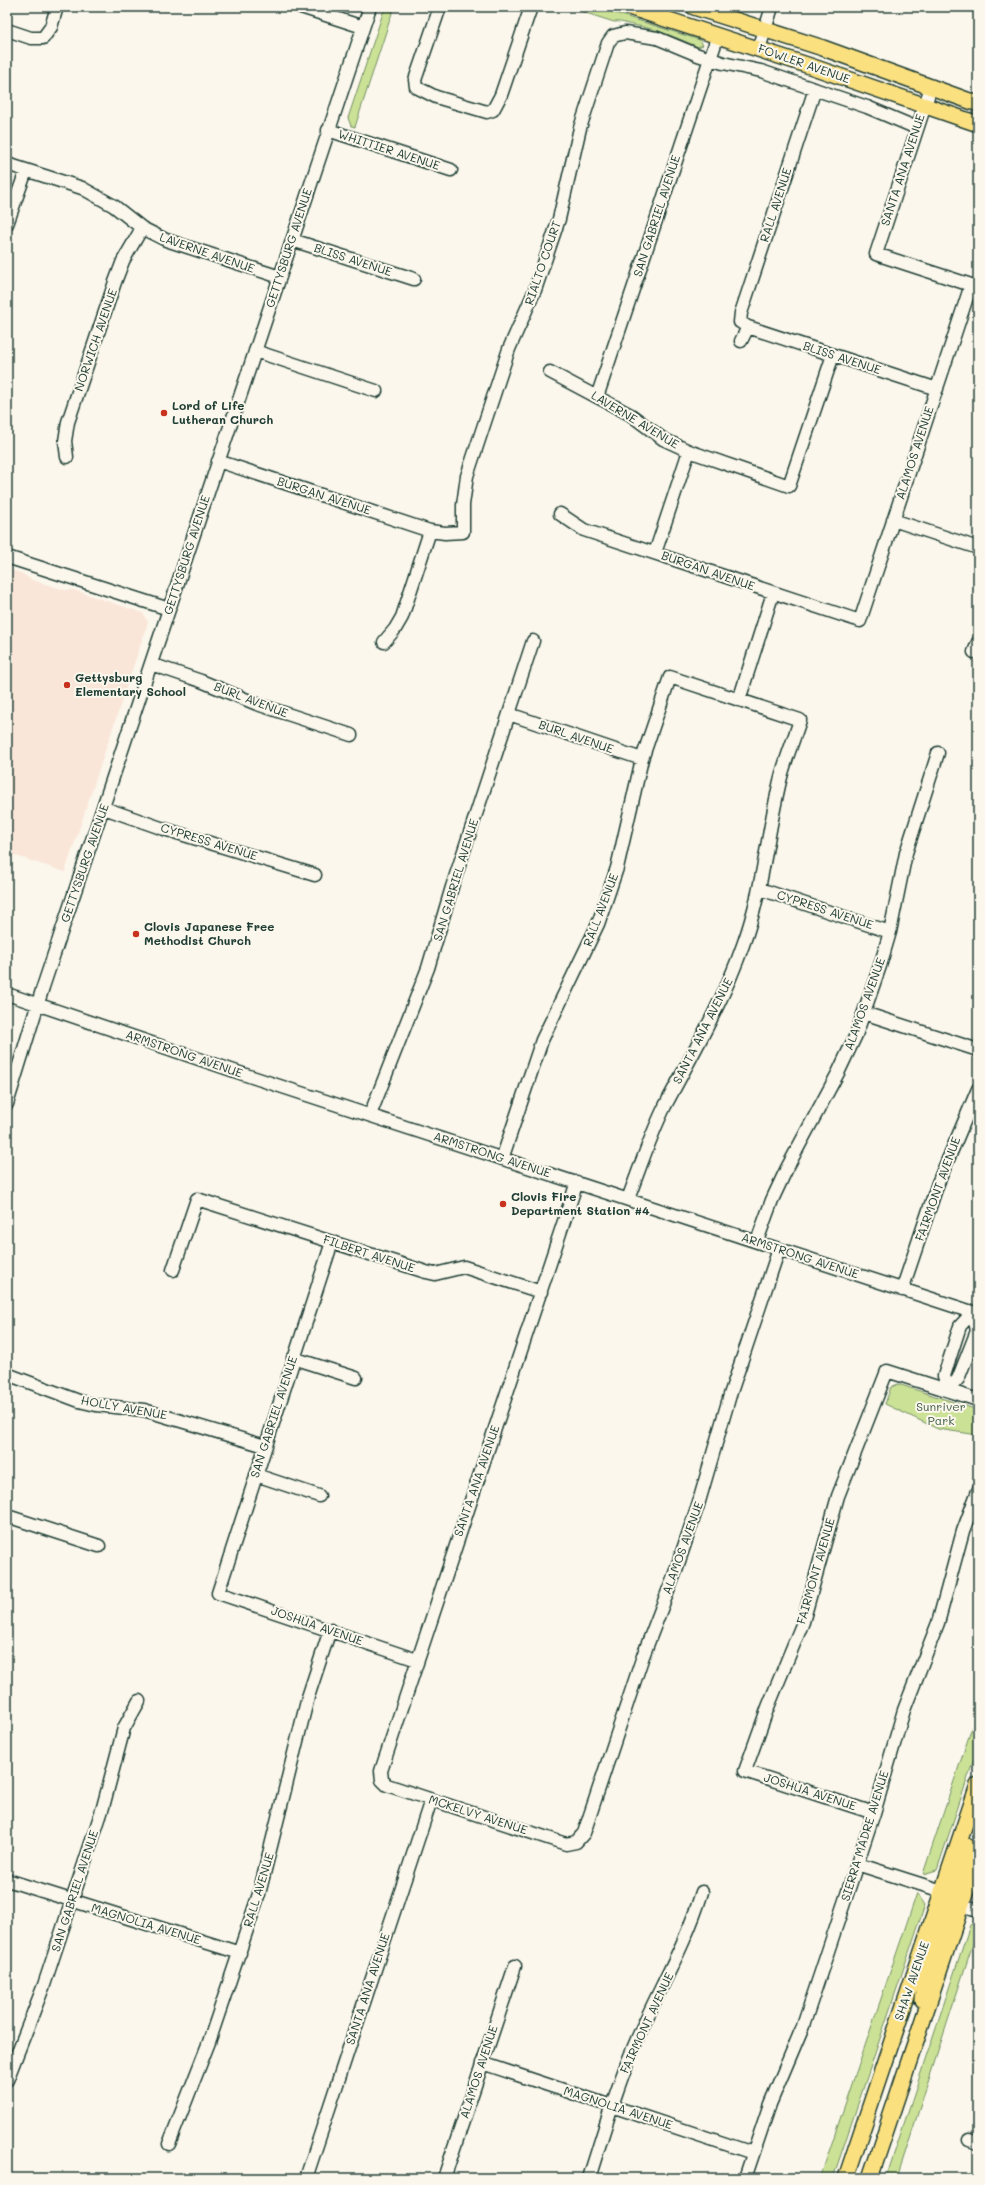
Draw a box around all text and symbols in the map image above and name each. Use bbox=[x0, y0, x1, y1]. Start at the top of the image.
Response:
street label: FOWLER AVENUE bbox=[756, 40, 853, 86]
street label: SANTA ANA AVENUE bbox=[876, 112, 928, 228]
street label: WHITTIER AVENUE bbox=[336, 125, 442, 173]
street label: SAN GABRIEL AVENUE bbox=[629, 153, 683, 279]
street label: RALL AVENUE bbox=[755, 165, 795, 244]
street label: GETTYSBURG AVENUE bbox=[261, 186, 315, 309]
street label: RIALTO COURT bbox=[520, 218, 564, 307]
street label: LAVERNE AVENUE bbox=[158, 228, 257, 276]
street label: BLISS AVENUE bbox=[312, 239, 395, 279]
street label: NORWICH AVENUE bbox=[70, 286, 120, 393]
street label: BLISS AVENUE bbox=[801, 337, 884, 377]
street label: LAVERNE AVENUE bbox=[589, 387, 682, 452]
place label: Lord of Life Lutheran Church bbox=[172, 397, 273, 427]
street label: ALAMOS AVENUE bbox=[891, 404, 937, 501]
marker: Lord of Life Lutheran Church bbox=[159, 408, 169, 418]
street label: BURGAN AVENUE bbox=[275, 472, 373, 518]
street label: GETTYSBURG AVENUE bbox=[159, 493, 213, 616]
street label: BURGAN AVENUE bbox=[659, 547, 757, 594]
place label: Gettysburg Elementary School bbox=[75, 669, 186, 699]
street label: BURL AVENUE bbox=[212, 678, 291, 721]
marker: Gettysburg Elementary School bbox=[62, 680, 72, 690]
street label: BURL AVENUE bbox=[537, 716, 616, 756]
street label: GETTYSBURG AVENUE bbox=[56, 801, 112, 924]
street label: SAN GABRIEL AVENUE bbox=[429, 816, 481, 943]
street label: CYPRESS AVENUE bbox=[159, 819, 260, 863]
street label: RALL AVENUE bbox=[579, 871, 621, 949]
street label: CYPRESS AVENUE bbox=[775, 886, 876, 932]
place label: Clovis Japanese Free Methodist Church bbox=[144, 918, 274, 948]
marker: Clovis Japanese Free Methodist Church bbox=[131, 929, 141, 939]
street label: ALAMOS AVENUE bbox=[840, 955, 888, 1052]
street label: SANTA ANA AVENUE bbox=[668, 975, 736, 1086]
street label: ARMSTRONG AVENUE bbox=[124, 1026, 245, 1081]
street label: ARMSTRONG AVENUE bbox=[432, 1127, 553, 1181]
street label: FAIRMONT AVENUE bbox=[911, 1134, 963, 1243]
place label: Clovis Fire Department Station #4 bbox=[511, 1188, 650, 1218]
marker: Clovis Fire Department Station #4 bbox=[498, 1199, 508, 1209]
street label: ARMSTRONG AVENUE bbox=[740, 1228, 861, 1282]
street label: FILBERT AVENUE bbox=[321, 1231, 417, 1275]
street label: SAN GABRIEL AVENUE bbox=[246, 1354, 300, 1480]
street label: HOLLY AVENUE bbox=[80, 1392, 169, 1422]
park label: Sunriver Park bbox=[916, 1398, 966, 1428]
street label: SANTA ANA AVENUE bbox=[449, 1423, 503, 1539]
street label: ALAMOS AVENUE bbox=[658, 1499, 706, 1596]
street label: FAIRMONT AVENUE bbox=[792, 1516, 838, 1626]
street label: JOSHUA AVENUE bbox=[269, 1602, 366, 1648]
street label: SIERRA MADRE AVENUE bbox=[837, 1768, 892, 1903]
street label: JOSHUA AVENUE bbox=[762, 1769, 859, 1814]
street label: MCKELVY AVENUE bbox=[427, 1791, 530, 1838]
street label: SAN GABRIEL AVENUE bbox=[47, 1828, 101, 1954]
street label: RALL AVENUE bbox=[239, 1850, 277, 1929]
street label: MAGNOLIA AVENUE bbox=[90, 1899, 203, 1947]
street label: SANTA ANA AVENUE bbox=[341, 1931, 393, 2047]
street label: SHAW AVENUE bbox=[890, 1939, 932, 2022]
street label: FAIRMONT AVENUE bbox=[616, 1969, 677, 2076]
street label: ALAMOS AVENUE bbox=[455, 2023, 501, 2120]
street label: MAGNOLIA AVENUE bbox=[562, 2082, 675, 2132]

